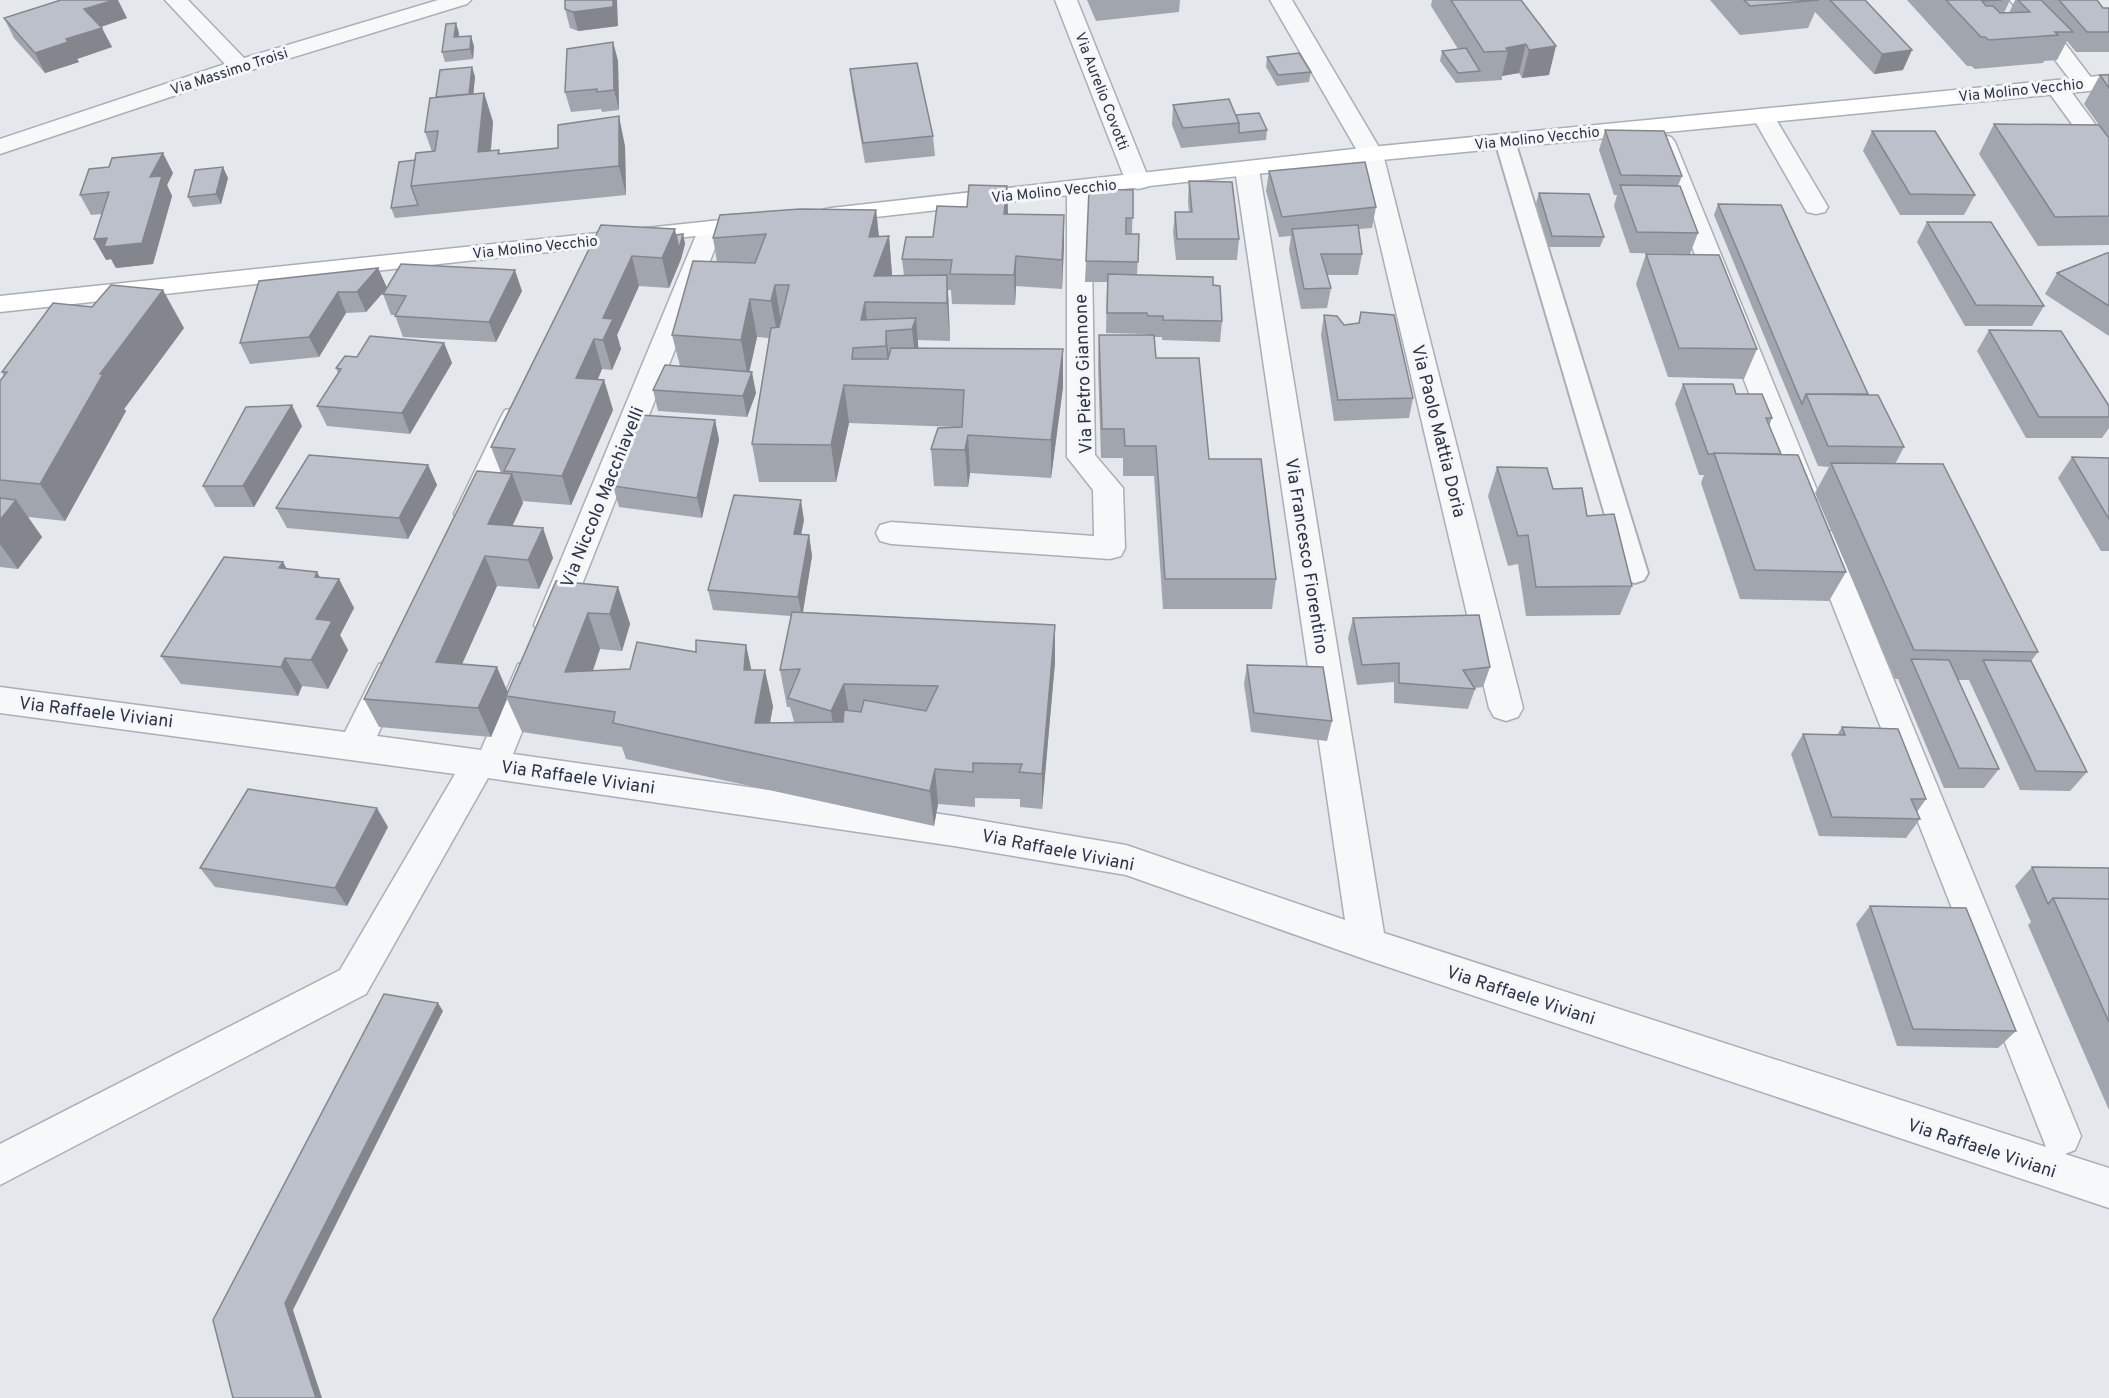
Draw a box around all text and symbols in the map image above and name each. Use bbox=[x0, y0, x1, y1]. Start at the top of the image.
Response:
street label: Via Aurelio Covotti bbox=[1069, 30, 1132, 153]
street label: Via Massimo Troisi bbox=[168, 44, 291, 100]
street label: Via Molino Vecchio bbox=[1958, 75, 2085, 108]
street label: Via Molino Vecchio bbox=[1474, 123, 1601, 156]
street label: Via Molino Vecchio bbox=[991, 176, 1118, 209]
street label: Via Molino Vecchio bbox=[472, 232, 599, 265]
street label: Via Pietro Giannone bbox=[1070, 294, 1099, 454]
street label: Via Paolo Mattia Doria bbox=[1405, 343, 1470, 520]
street label: Via Niccolo Macchiavelli bbox=[556, 404, 650, 592]
street label: Via Francesco Fiorentino bbox=[1279, 457, 1332, 656]
street label: Via Raffaele Viviani bbox=[17, 693, 174, 734]
street label: Via Raffaele Viviani bbox=[499, 756, 656, 801]
street label: Via Raffaele Viviani bbox=[979, 825, 1136, 878]
street label: Via Raffaele Viviani bbox=[1443, 962, 1598, 1031]
street label: Via Raffaele Viviani bbox=[1904, 1115, 2059, 1184]

